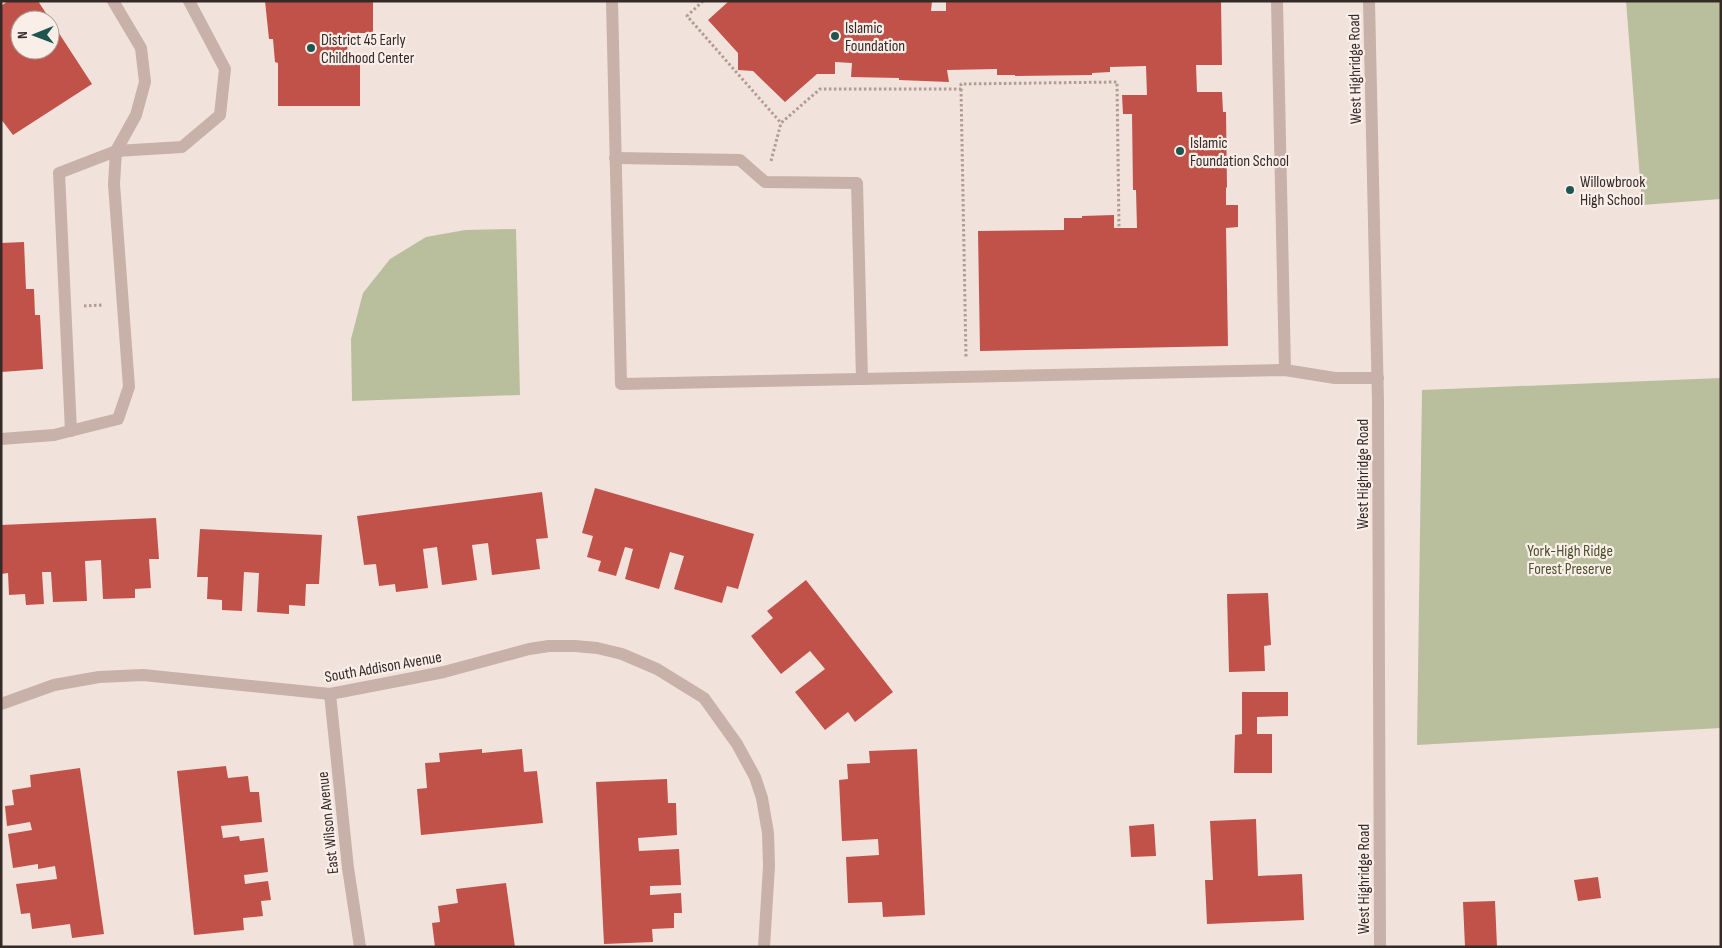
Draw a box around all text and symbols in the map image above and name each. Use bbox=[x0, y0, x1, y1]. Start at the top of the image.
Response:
north arrow bbox=[10, 10, 60, 60]
street label: West Highridge Road bbox=[1345, 14, 1366, 124]
place label: Islamic Foundation bbox=[845, 19, 905, 56]
marker: Islamic Foundation bbox=[829, 30, 841, 42]
text: N bbox=[14, 31, 31, 39]
place label: District 45 Early Childhood Center bbox=[321, 31, 415, 68]
marker: District 45 Early Childhood Center bbox=[305, 42, 317, 54]
place label: Islamic Foundation School bbox=[1190, 134, 1289, 171]
marker: Islamic Foundation School bbox=[1174, 145, 1186, 157]
place label: Willowbrook High School bbox=[1580, 173, 1645, 210]
marker: Willowbrook High School bbox=[1564, 184, 1576, 196]
street label: West Highridge Road bbox=[1354, 419, 1373, 529]
park label: York-High Ridge Forest Preserve bbox=[1527, 542, 1613, 579]
street label: South Addison Avenue bbox=[323, 648, 443, 687]
street label: East Wilson Avenue bbox=[314, 771, 343, 875]
street label: West Highridge Road bbox=[1355, 824, 1374, 934]

